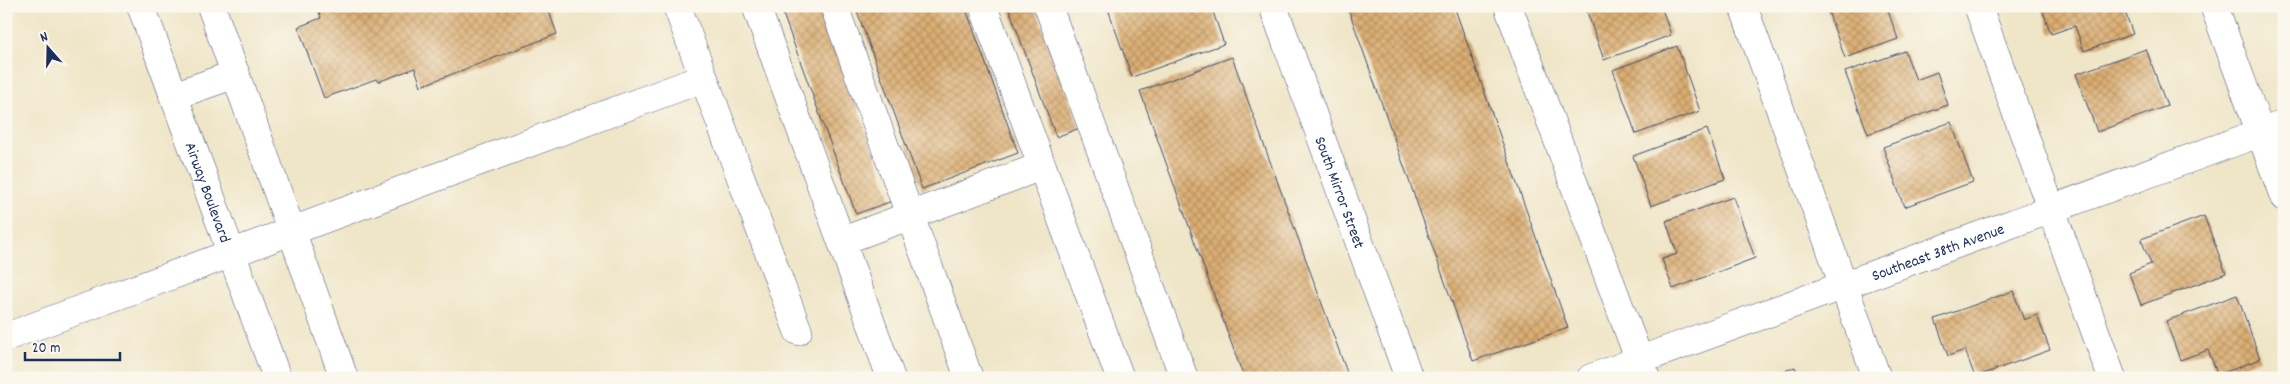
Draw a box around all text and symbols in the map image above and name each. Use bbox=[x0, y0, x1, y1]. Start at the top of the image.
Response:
north arrow bbox=[22, 22, 72, 72]
text: N bbox=[38, 27, 51, 48]
street label: South Mirror Street bbox=[1308, 134, 1370, 252]
street label: Airway Boulevard bbox=[178, 139, 236, 246]
street label: Southeast 38th Avenue bbox=[1869, 219, 2008, 288]
scale bar bbox=[25, 329, 120, 361]
text: 20 m bbox=[32, 338, 60, 360]

